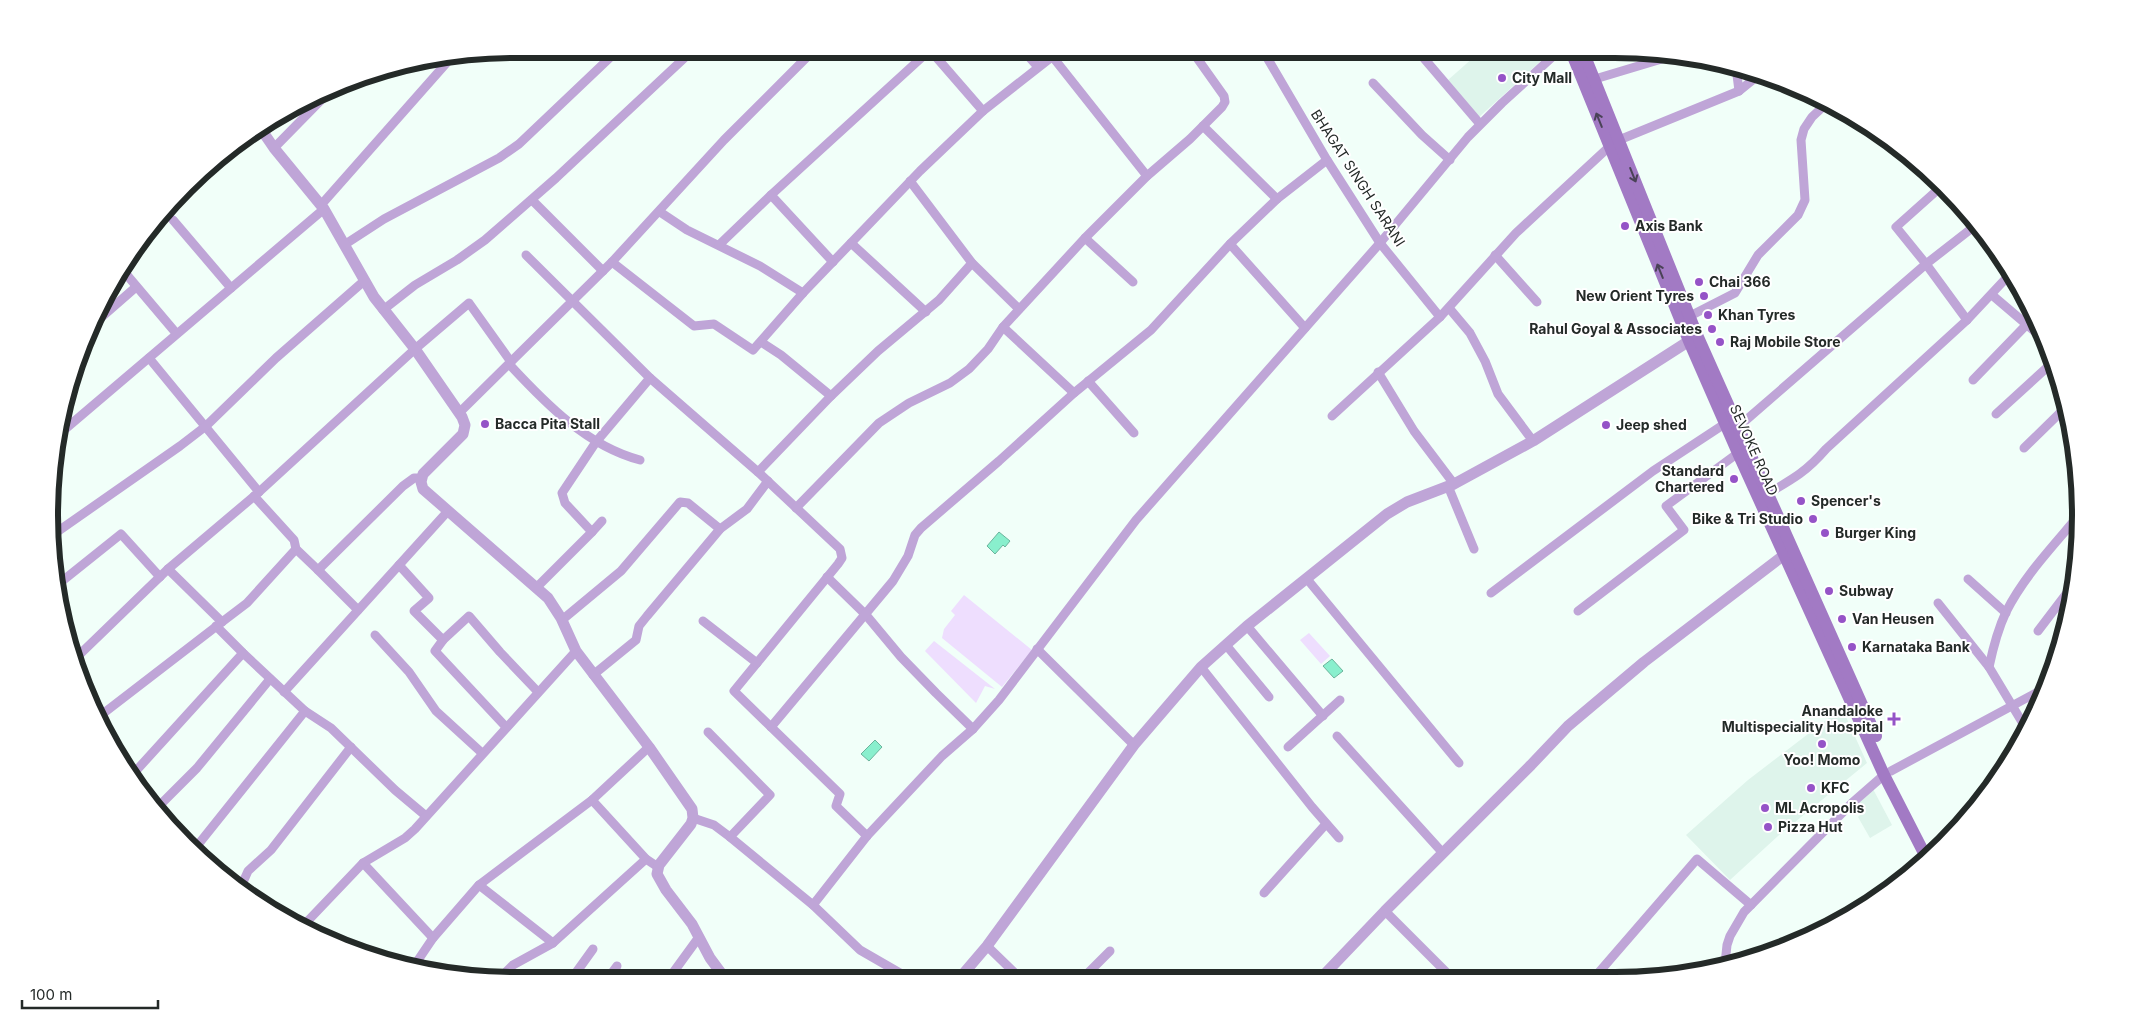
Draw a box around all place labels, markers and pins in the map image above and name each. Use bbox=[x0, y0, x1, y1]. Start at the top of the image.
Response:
place label: City Mall bbox=[1512, 69, 1572, 86]
marker: City Mall bbox=[1496, 72, 1508, 84]
place label: Axis Bank bbox=[1635, 217, 1704, 234]
marker: Axis Bank bbox=[1619, 220, 1631, 232]
place label: Chai 366 bbox=[1709, 273, 1771, 290]
marker: Chai 366 bbox=[1693, 276, 1705, 288]
place label: New Orient Tyres bbox=[1576, 287, 1694, 304]
marker: New Orient Tyres bbox=[1698, 290, 1710, 302]
place label: Khan Tyres bbox=[1718, 306, 1796, 323]
marker: Khan Tyres bbox=[1702, 309, 1714, 321]
place label: Rahul Goyal & Associates bbox=[1529, 320, 1702, 337]
marker: Rahul Goyal & Associates bbox=[1706, 323, 1718, 335]
place label: Raj Mobile Store bbox=[1730, 333, 1841, 350]
marker: Raj Mobile Store bbox=[1714, 336, 1726, 348]
place label: Bacca Pita Stall bbox=[495, 415, 600, 432]
place label: Jeep shed bbox=[1616, 416, 1687, 433]
marker: Bacca Pita Stall bbox=[479, 418, 491, 430]
marker: Jeep shed bbox=[1600, 419, 1612, 431]
place label: Standard Chartered bbox=[1655, 462, 1724, 495]
marker: Standard Chartered bbox=[1728, 473, 1740, 485]
place label: Spencer's bbox=[1811, 492, 1881, 509]
marker: Spencer's bbox=[1795, 495, 1807, 507]
place label: Bike & Tri Studio bbox=[1692, 510, 1803, 527]
marker: Bike & Tri Studio bbox=[1807, 513, 1819, 525]
place label: Burger King bbox=[1835, 524, 1916, 541]
marker: Burger King bbox=[1819, 527, 1831, 539]
place label: Subway bbox=[1839, 582, 1894, 599]
marker: Subway bbox=[1823, 585, 1835, 597]
place label: Van Heusen bbox=[1852, 610, 1934, 627]
marker: Van Heusen bbox=[1836, 613, 1848, 625]
place label: Karnataka Bank bbox=[1862, 638, 1971, 655]
marker: Karnataka Bank bbox=[1846, 641, 1858, 653]
place label: Anandaloke Multispeciality Hospital bbox=[1722, 702, 1883, 735]
marker: Anandaloke Multispeciality Hospital bbox=[1887, 712, 1901, 726]
marker: Yoo! Momo bbox=[1816, 738, 1828, 750]
place label: Yoo! Momo bbox=[1784, 751, 1861, 768]
place label: KFC bbox=[1821, 779, 1850, 796]
marker: KFC bbox=[1805, 782, 1817, 794]
place label: ML Acropolis bbox=[1775, 799, 1865, 816]
marker: ML Acropolis bbox=[1759, 802, 1771, 814]
place label: Pizza Hut bbox=[1778, 818, 1843, 835]
marker: Pizza Hut bbox=[1762, 821, 1774, 833]

